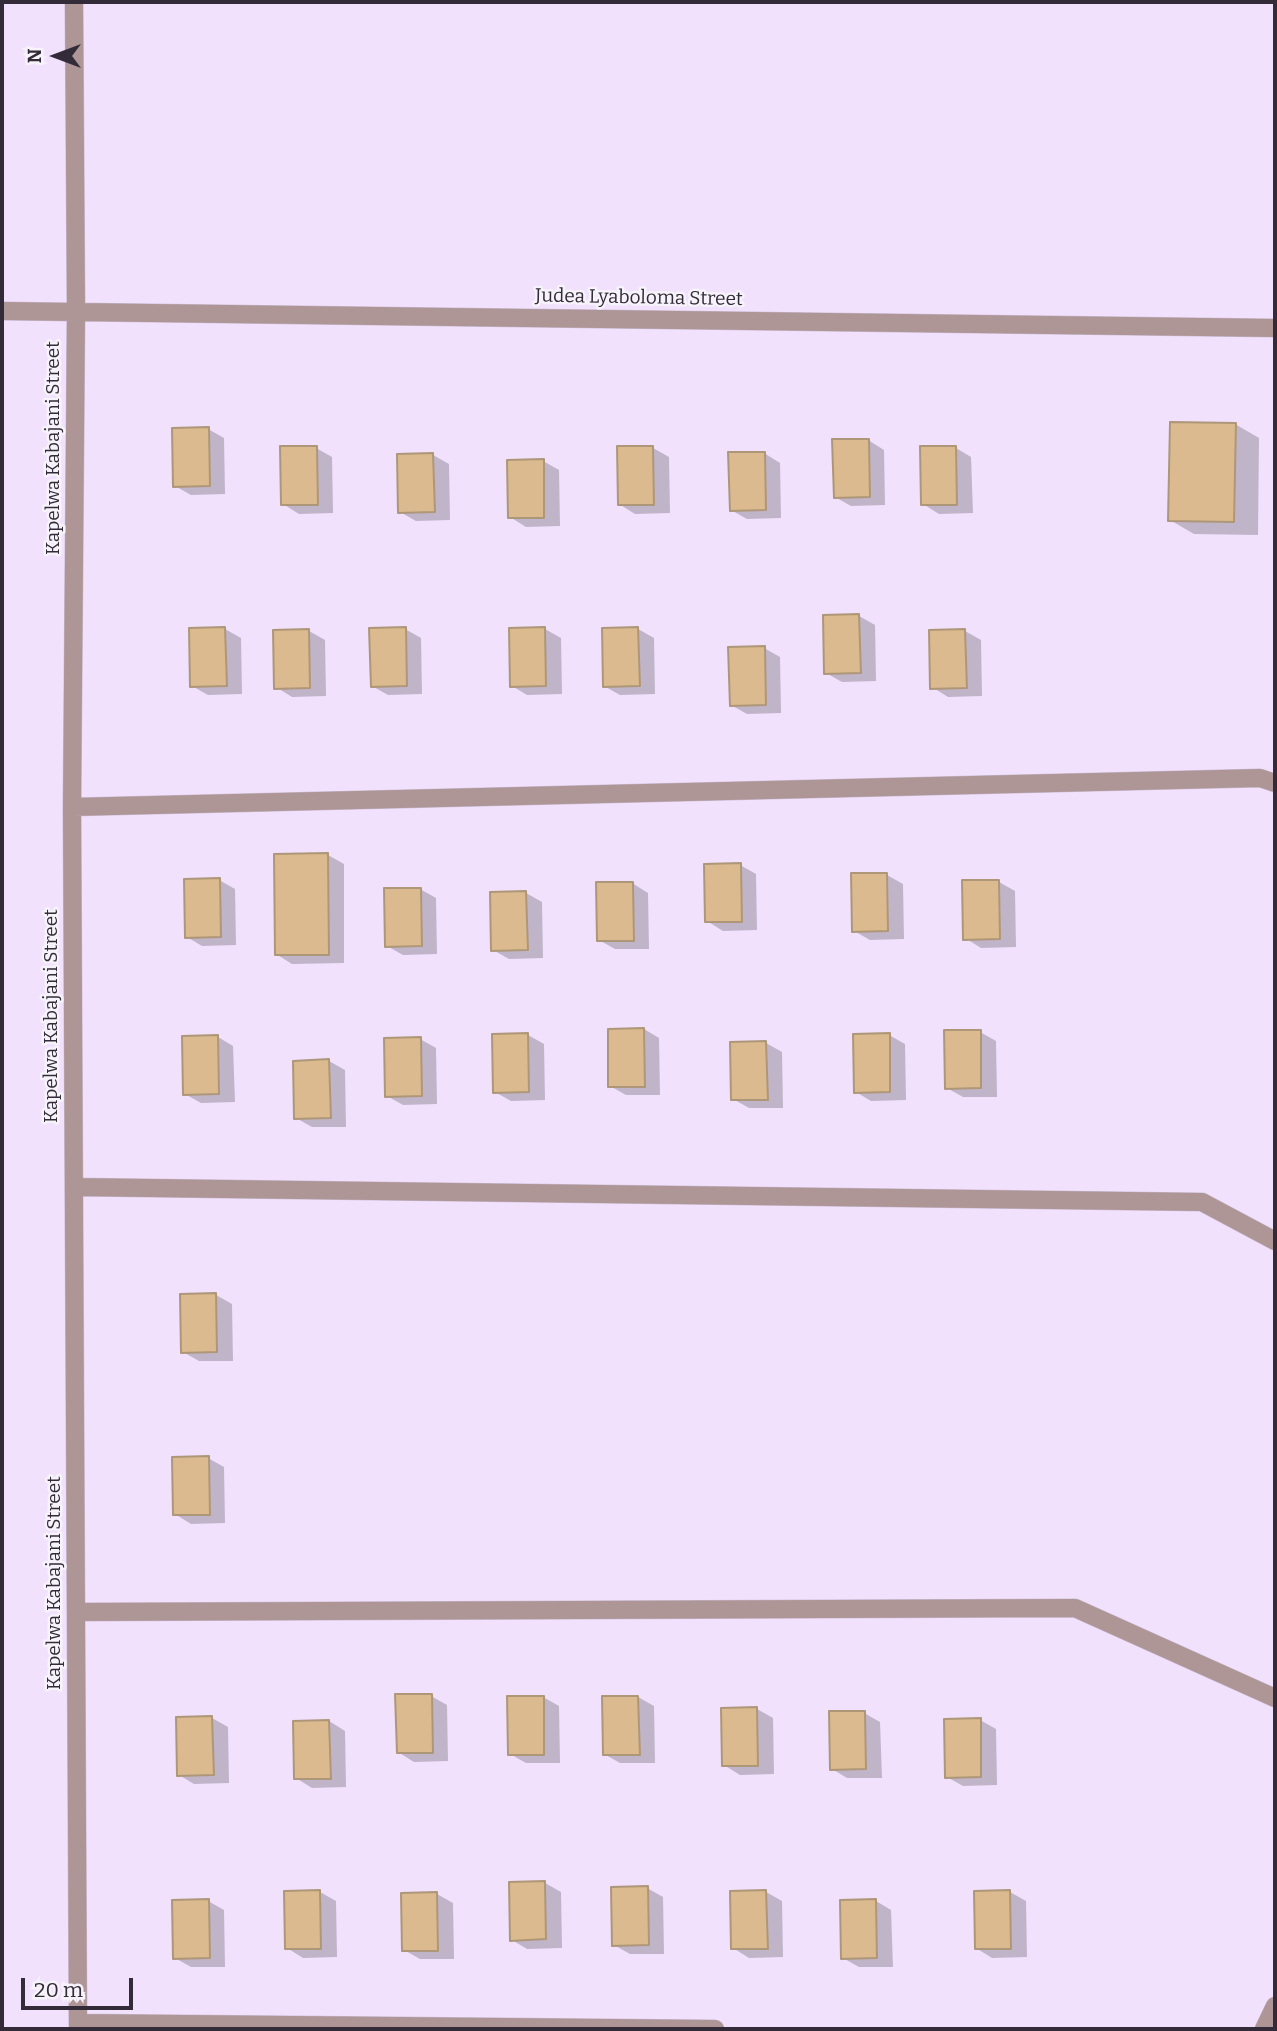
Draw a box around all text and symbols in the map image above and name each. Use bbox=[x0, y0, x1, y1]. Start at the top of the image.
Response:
north arrow bbox=[21, 21, 91, 91]
text: N bbox=[23, 49, 46, 63]
street label: Judea Lyaboloma Street bbox=[535, 285, 743, 311]
street label: Kapelwa Kabajani Street bbox=[43, 341, 65, 555]
street label: Kapelwa Kabajani Street bbox=[41, 909, 63, 1123]
street label: Kapelwa Kabajani Street bbox=[44, 1476, 66, 1690]
scale bar bbox=[24, 1965, 136, 2009]
text: 20 m bbox=[34, 1977, 83, 2003]

